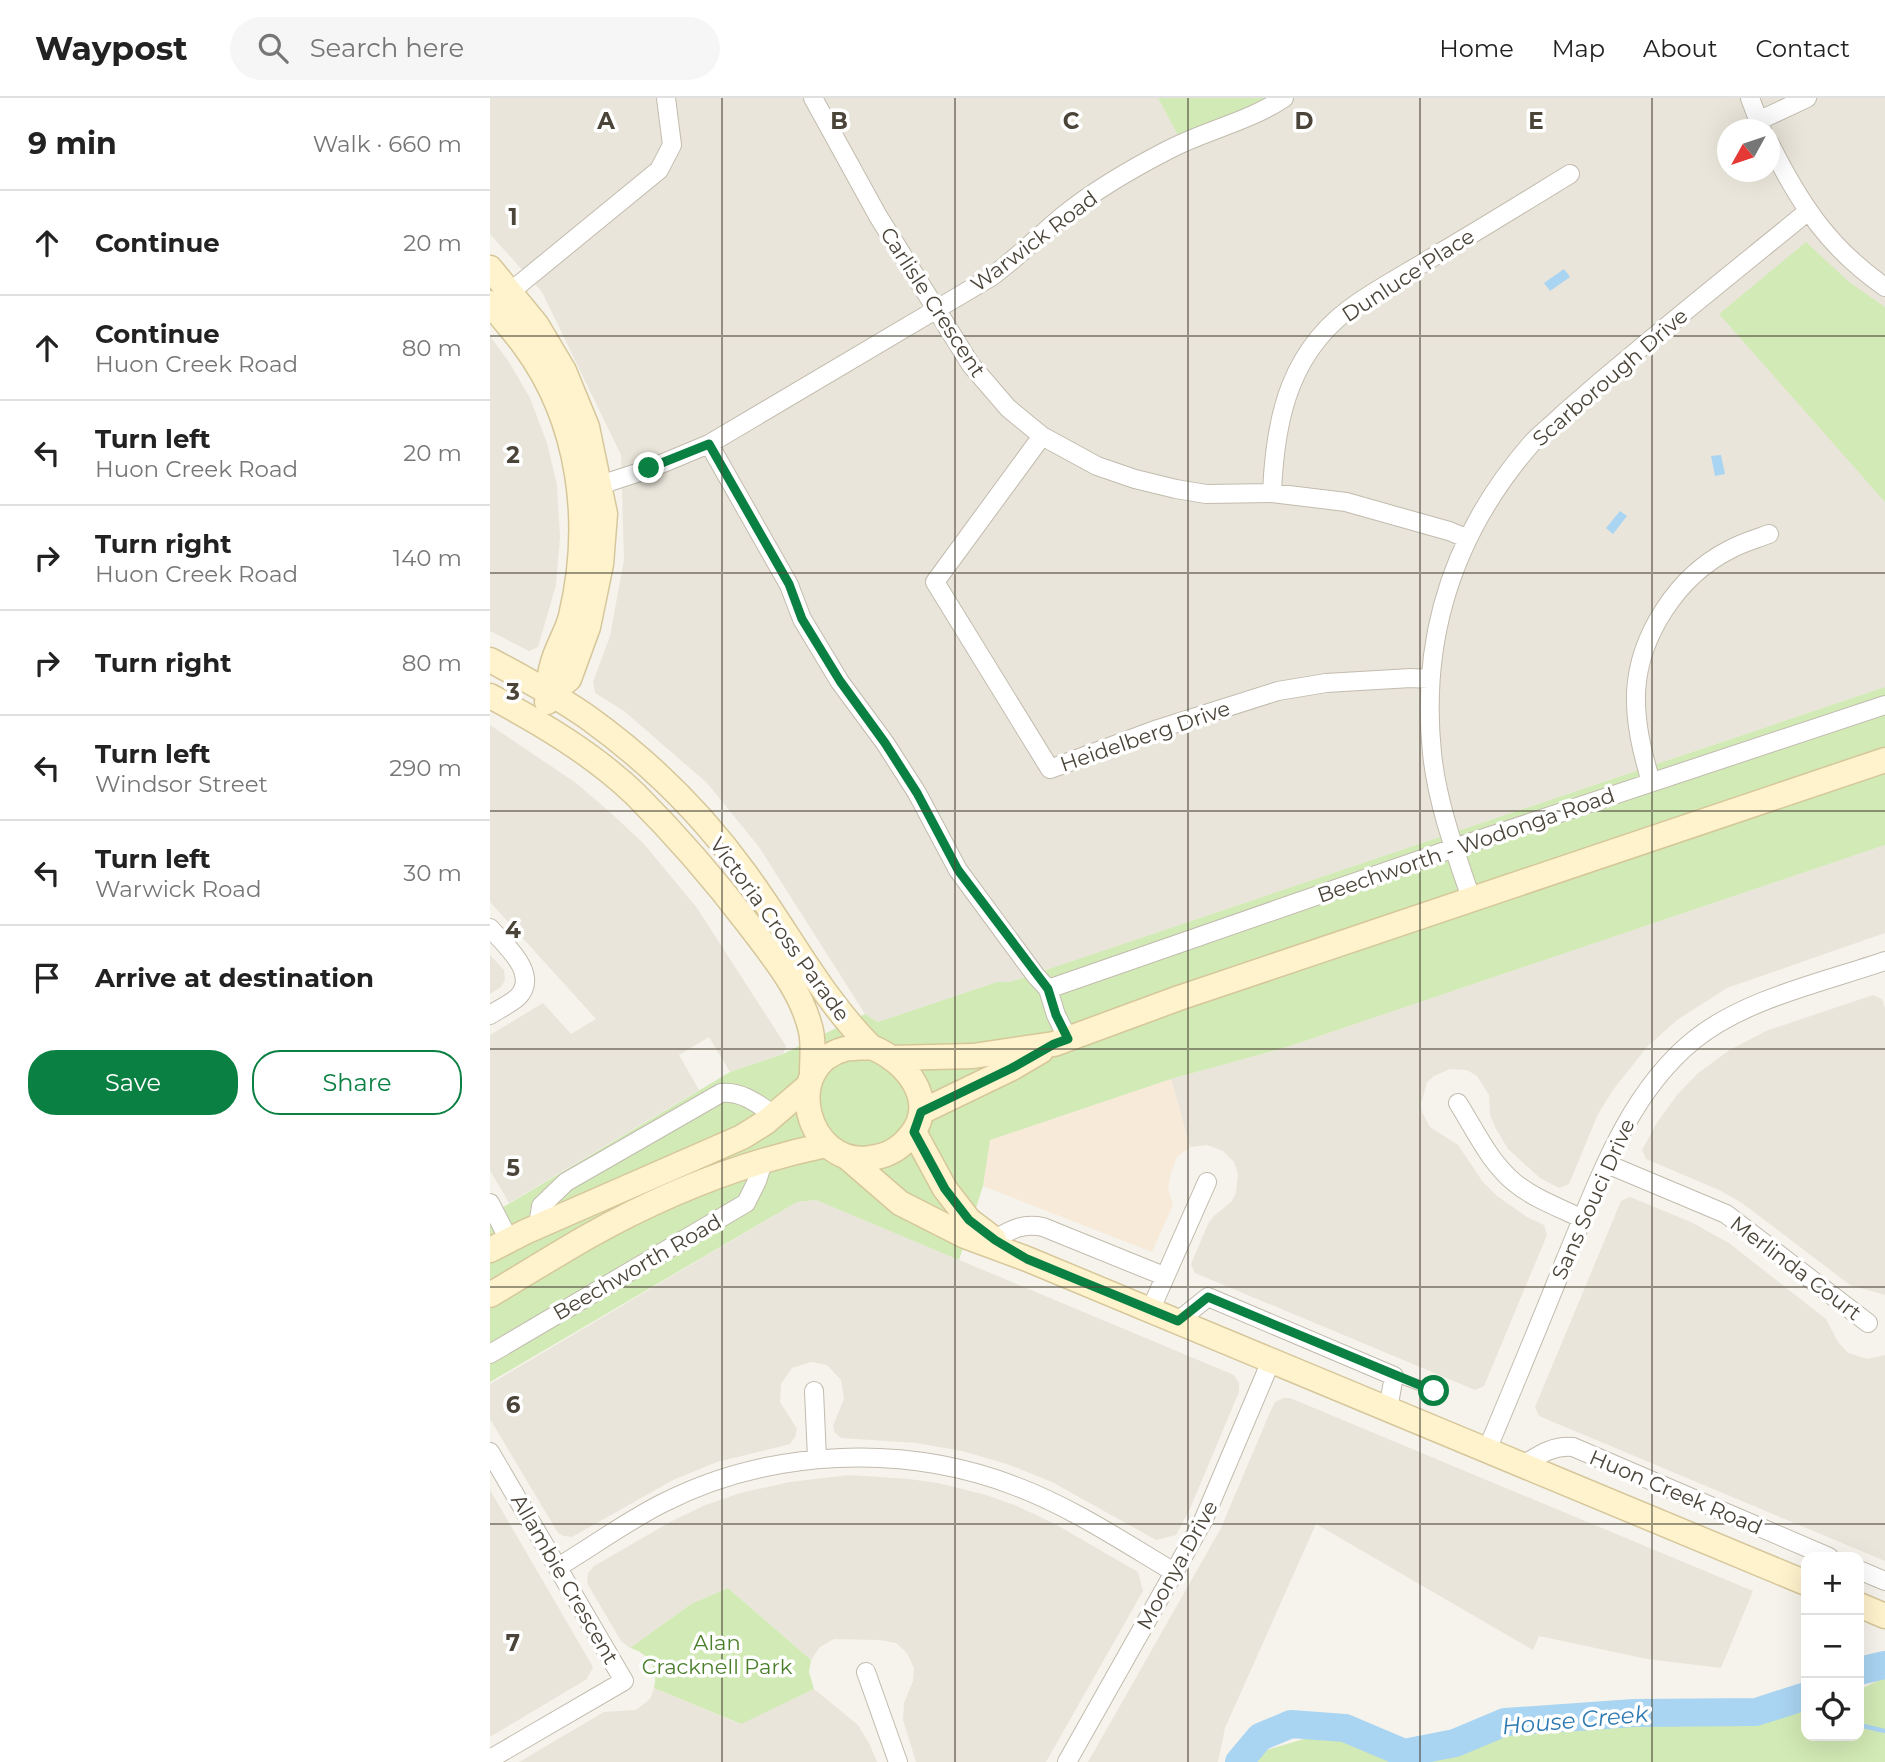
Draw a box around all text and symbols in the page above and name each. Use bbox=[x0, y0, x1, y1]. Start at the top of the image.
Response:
search box bbox=[230, 17, 720, 80]
text: Waypost bbox=[35, 28, 188, 68]
icon: search bbox=[254, 29, 292, 67]
text: Search here bbox=[310, 32, 464, 64]
text: Home bbox=[1439, 34, 1514, 63]
text: Map bbox=[1552, 34, 1605, 63]
text: About bbox=[1643, 34, 1717, 63]
text: Contact bbox=[1755, 34, 1850, 63]
text: A bbox=[596, 107, 615, 135]
text: B bbox=[830, 107, 848, 135]
text: C bbox=[1063, 107, 1080, 135]
text: D bbox=[1295, 107, 1314, 135]
text: E bbox=[1528, 107, 1544, 135]
north arrow bbox=[1717, 119, 1780, 182]
text: 9 min bbox=[28, 125, 117, 162]
text: Walk · 660 m bbox=[313, 130, 462, 158]
street label: Warwick Road bbox=[966, 185, 1102, 297]
text: 1 bbox=[508, 203, 518, 231]
street label: Carlisle Crescent bbox=[875, 222, 991, 382]
street label: Dunluce Place bbox=[1337, 223, 1479, 327]
icon: ahead bbox=[28, 224, 66, 262]
text: Continue bbox=[95, 227, 220, 259]
text: 20 m bbox=[403, 229, 462, 257]
street label: Scarborough Drive bbox=[1527, 303, 1693, 451]
text: Continue bbox=[95, 318, 220, 350]
icon: ahead bbox=[28, 329, 66, 367]
text: 80 m bbox=[402, 334, 462, 362]
text: Huon Creek Road bbox=[95, 350, 298, 378]
text: Turn left bbox=[95, 423, 211, 455]
icon: left bbox=[28, 434, 66, 472]
text: 20 m bbox=[403, 439, 462, 467]
text: 2 bbox=[506, 441, 520, 469]
route end bbox=[633, 452, 664, 483]
text: Huon Creek Road bbox=[95, 455, 298, 483]
text: Turn right bbox=[95, 528, 231, 560]
icon: right bbox=[28, 539, 66, 577]
text: 140 m bbox=[393, 544, 462, 572]
text: Huon Creek Road bbox=[95, 560, 298, 588]
icon: right bbox=[28, 644, 66, 682]
text: Turn right bbox=[95, 647, 231, 679]
text: 80 m bbox=[402, 649, 462, 677]
text: 3 bbox=[505, 678, 520, 706]
street label: Heidelberg Drive bbox=[1057, 695, 1233, 777]
text: Turn left bbox=[95, 738, 211, 770]
icon: left bbox=[28, 749, 66, 787]
text: 290 m bbox=[389, 754, 462, 782]
text: Windsor Street bbox=[95, 770, 268, 798]
street label: Beechworth - Wodonga Road bbox=[1314, 782, 1618, 908]
street label: Victoria Cross Parade bbox=[705, 832, 855, 1026]
text: Turn left bbox=[95, 843, 211, 875]
icon: left bbox=[28, 854, 66, 892]
text: 30 m bbox=[403, 859, 462, 887]
text: Warwick Road bbox=[95, 875, 262, 903]
text: 4 bbox=[505, 916, 521, 944]
icon: arrive bbox=[28, 959, 66, 997]
text: Arrive at destination bbox=[95, 962, 374, 994]
button: Save bbox=[28, 1050, 238, 1115]
button: Share bbox=[252, 1050, 462, 1115]
street label: Sans Souci Drive bbox=[1546, 1115, 1640, 1283]
text: 5 bbox=[506, 1154, 520, 1182]
street label: Beechworth Road bbox=[548, 1209, 726, 1325]
street label: Merlinda Court bbox=[1726, 1211, 1866, 1325]
route start bbox=[1418, 1375, 1449, 1406]
text: 6 bbox=[506, 1391, 521, 1419]
street label: Huon Creek Road bbox=[1586, 1444, 1766, 1540]
street label: Allambie Crescent bbox=[506, 1490, 624, 1668]
street label: Moonya Drive bbox=[1131, 1496, 1223, 1634]
map controls bbox=[1801, 1552, 1864, 1741]
button: + bbox=[1801, 1552, 1864, 1615]
button: − bbox=[1801, 1615, 1864, 1678]
text: 7 bbox=[506, 1629, 520, 1657]
park label: Alan Cracknell Park bbox=[642, 1630, 793, 1679]
button: locate bbox=[1801, 1678, 1864, 1741]
water label: House Creek bbox=[1501, 1700, 1651, 1740]

